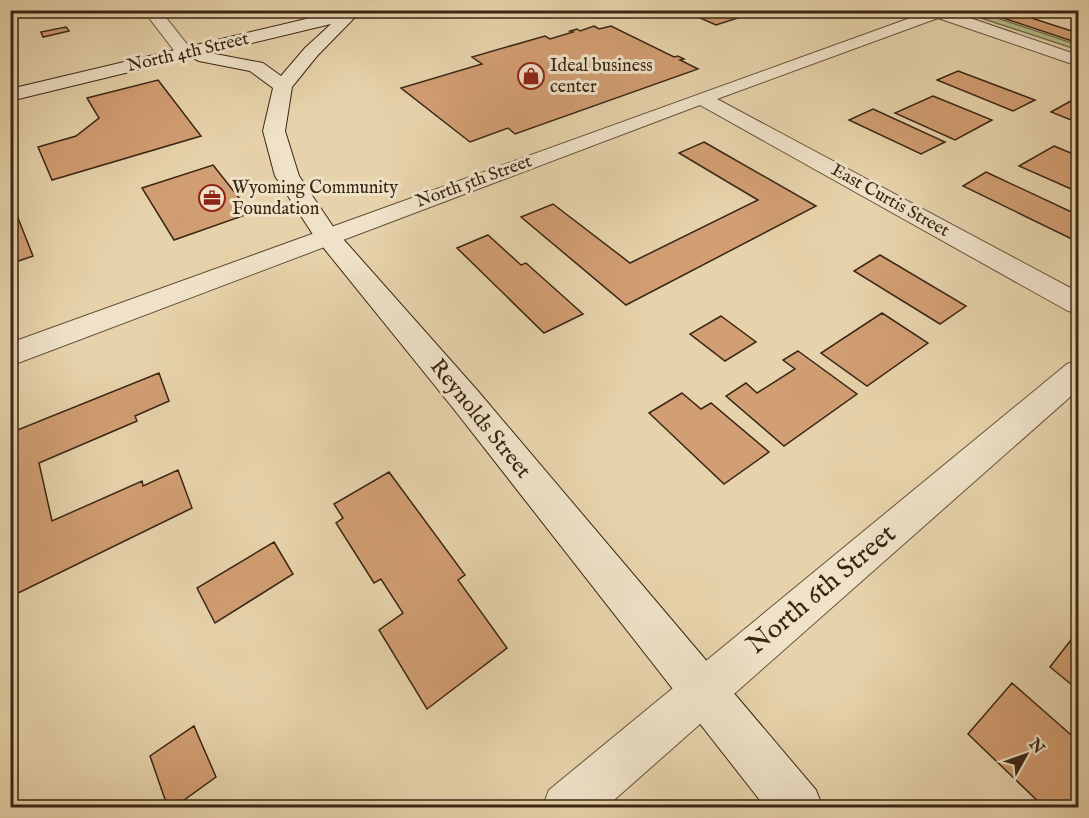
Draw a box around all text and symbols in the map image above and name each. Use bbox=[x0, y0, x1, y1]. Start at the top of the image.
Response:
street label: North 4th Street bbox=[125, 28, 251, 78]
place label: Ideal business center bbox=[550, 55, 653, 99]
shop icon: Ideal business center bbox=[516, 61, 546, 91]
street label: North 5th Street bbox=[413, 150, 535, 214]
street label: East Curtis Street bbox=[827, 159, 953, 243]
place label: Wyoming Community Foundation bbox=[232, 177, 398, 221]
office icon: Wyoming Community Foundation bbox=[197, 183, 227, 213]
street label: Reynolds Street bbox=[423, 353, 537, 485]
street label: North 6th Street bbox=[740, 518, 904, 662]
north arrow bbox=[996, 725, 1056, 785]
text: N bbox=[1023, 734, 1048, 758]

